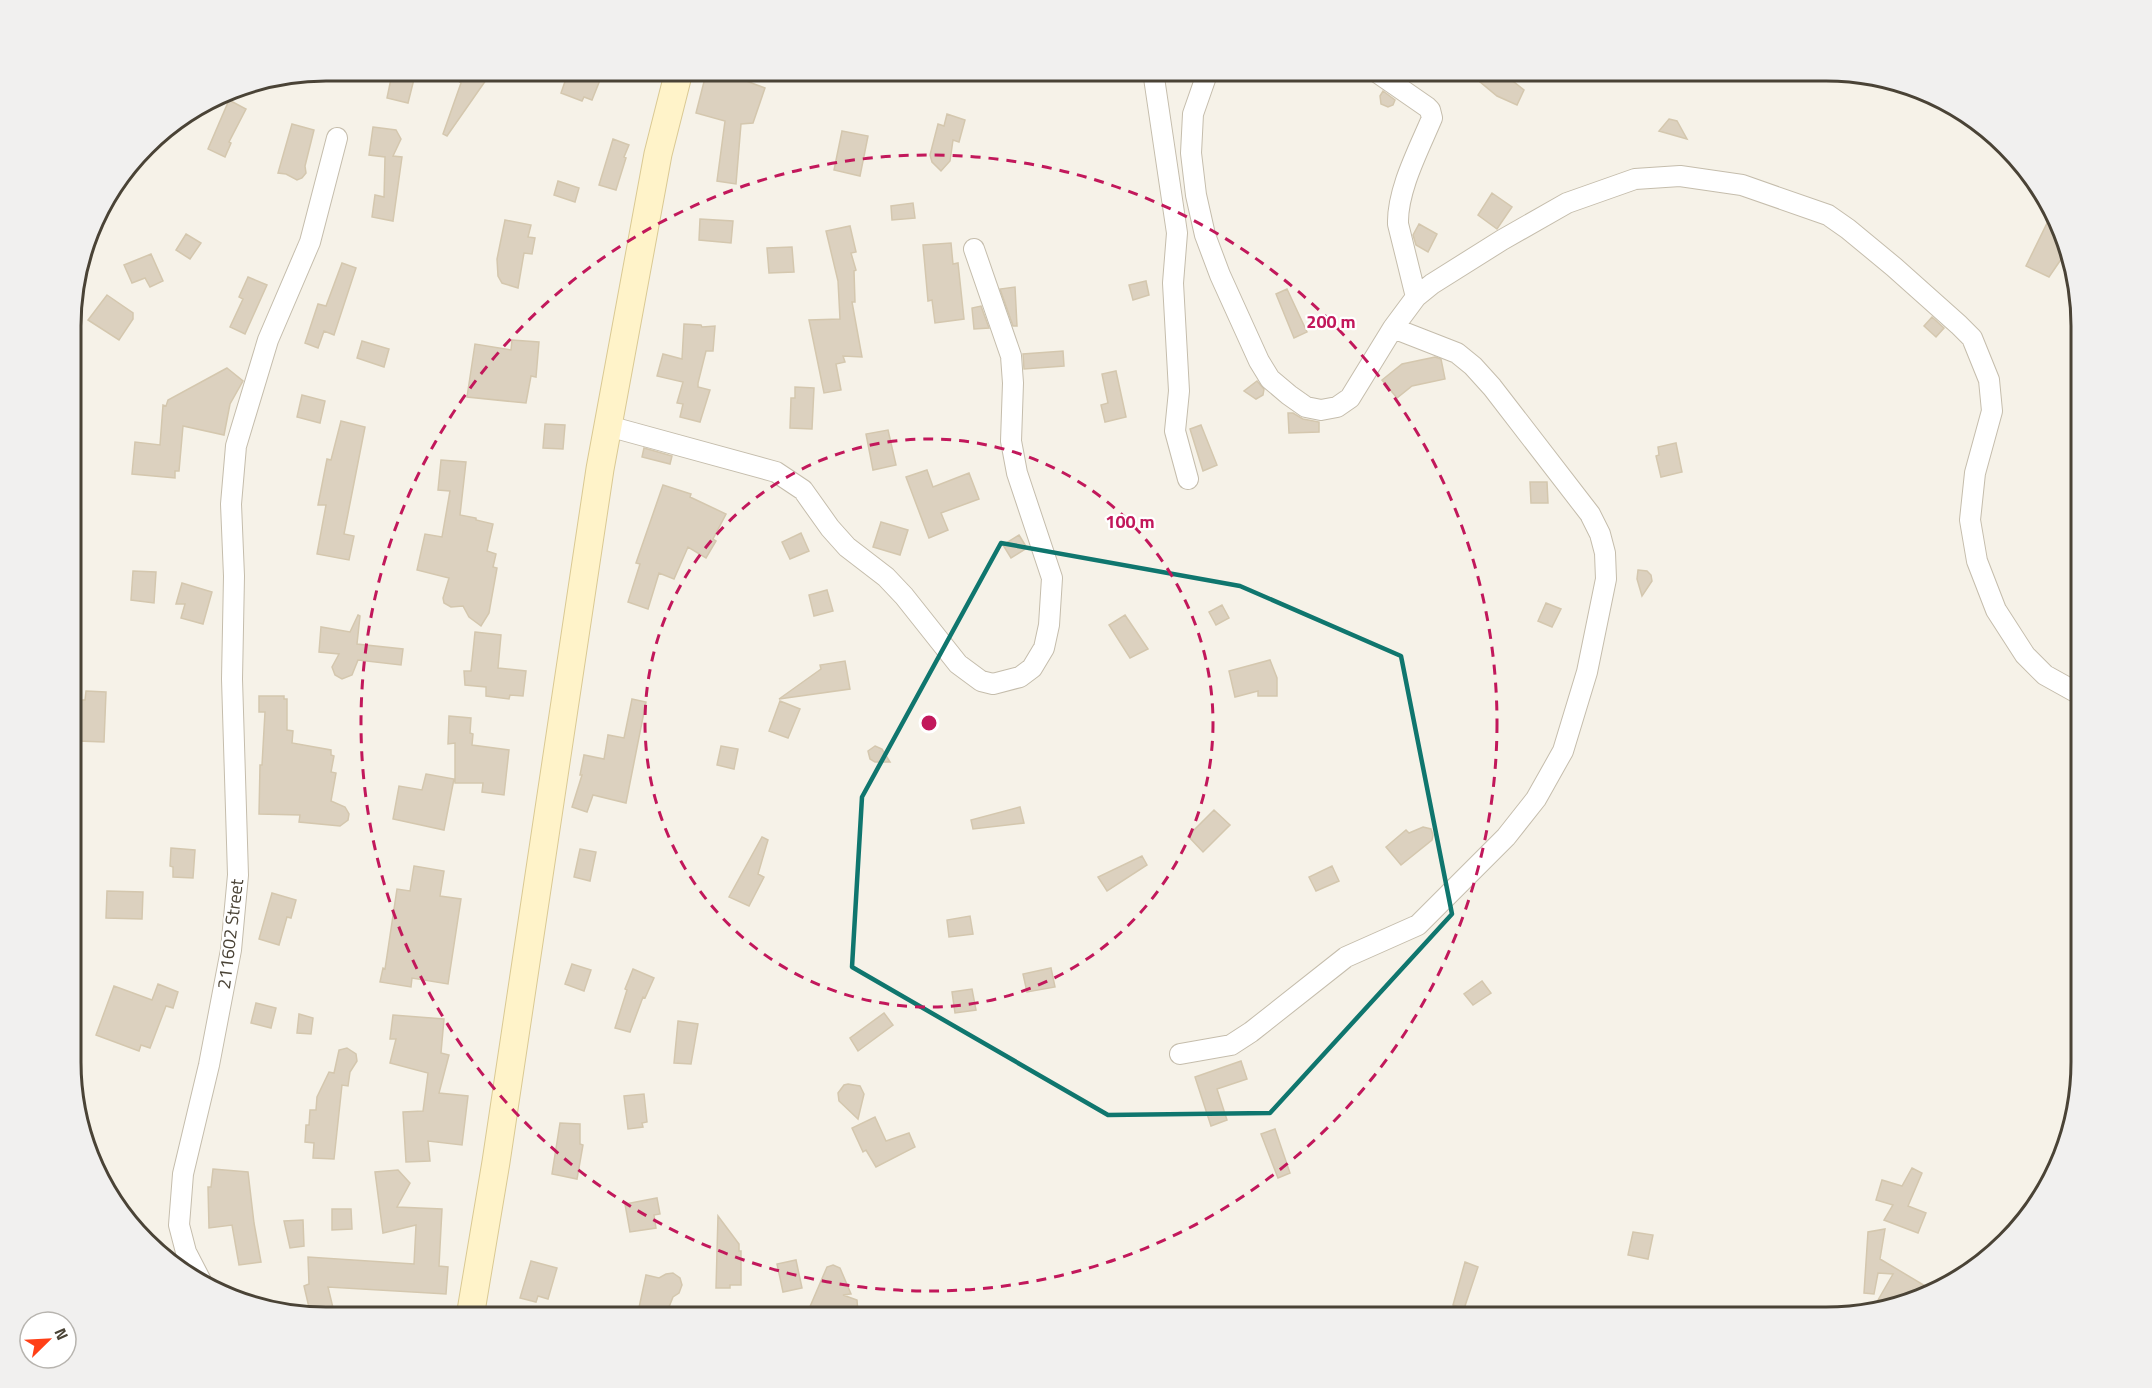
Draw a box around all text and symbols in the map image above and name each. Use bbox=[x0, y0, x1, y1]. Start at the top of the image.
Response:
text: 200 m bbox=[1306, 308, 1356, 335]
text: 100 m bbox=[1105, 508, 1155, 535]
centre of rings bbox=[919, 713, 939, 733]
street label: 211602 Street bbox=[210, 877, 250, 991]
north arrow bbox=[18, 1310, 78, 1370]
text: N bbox=[48, 1324, 75, 1344]

